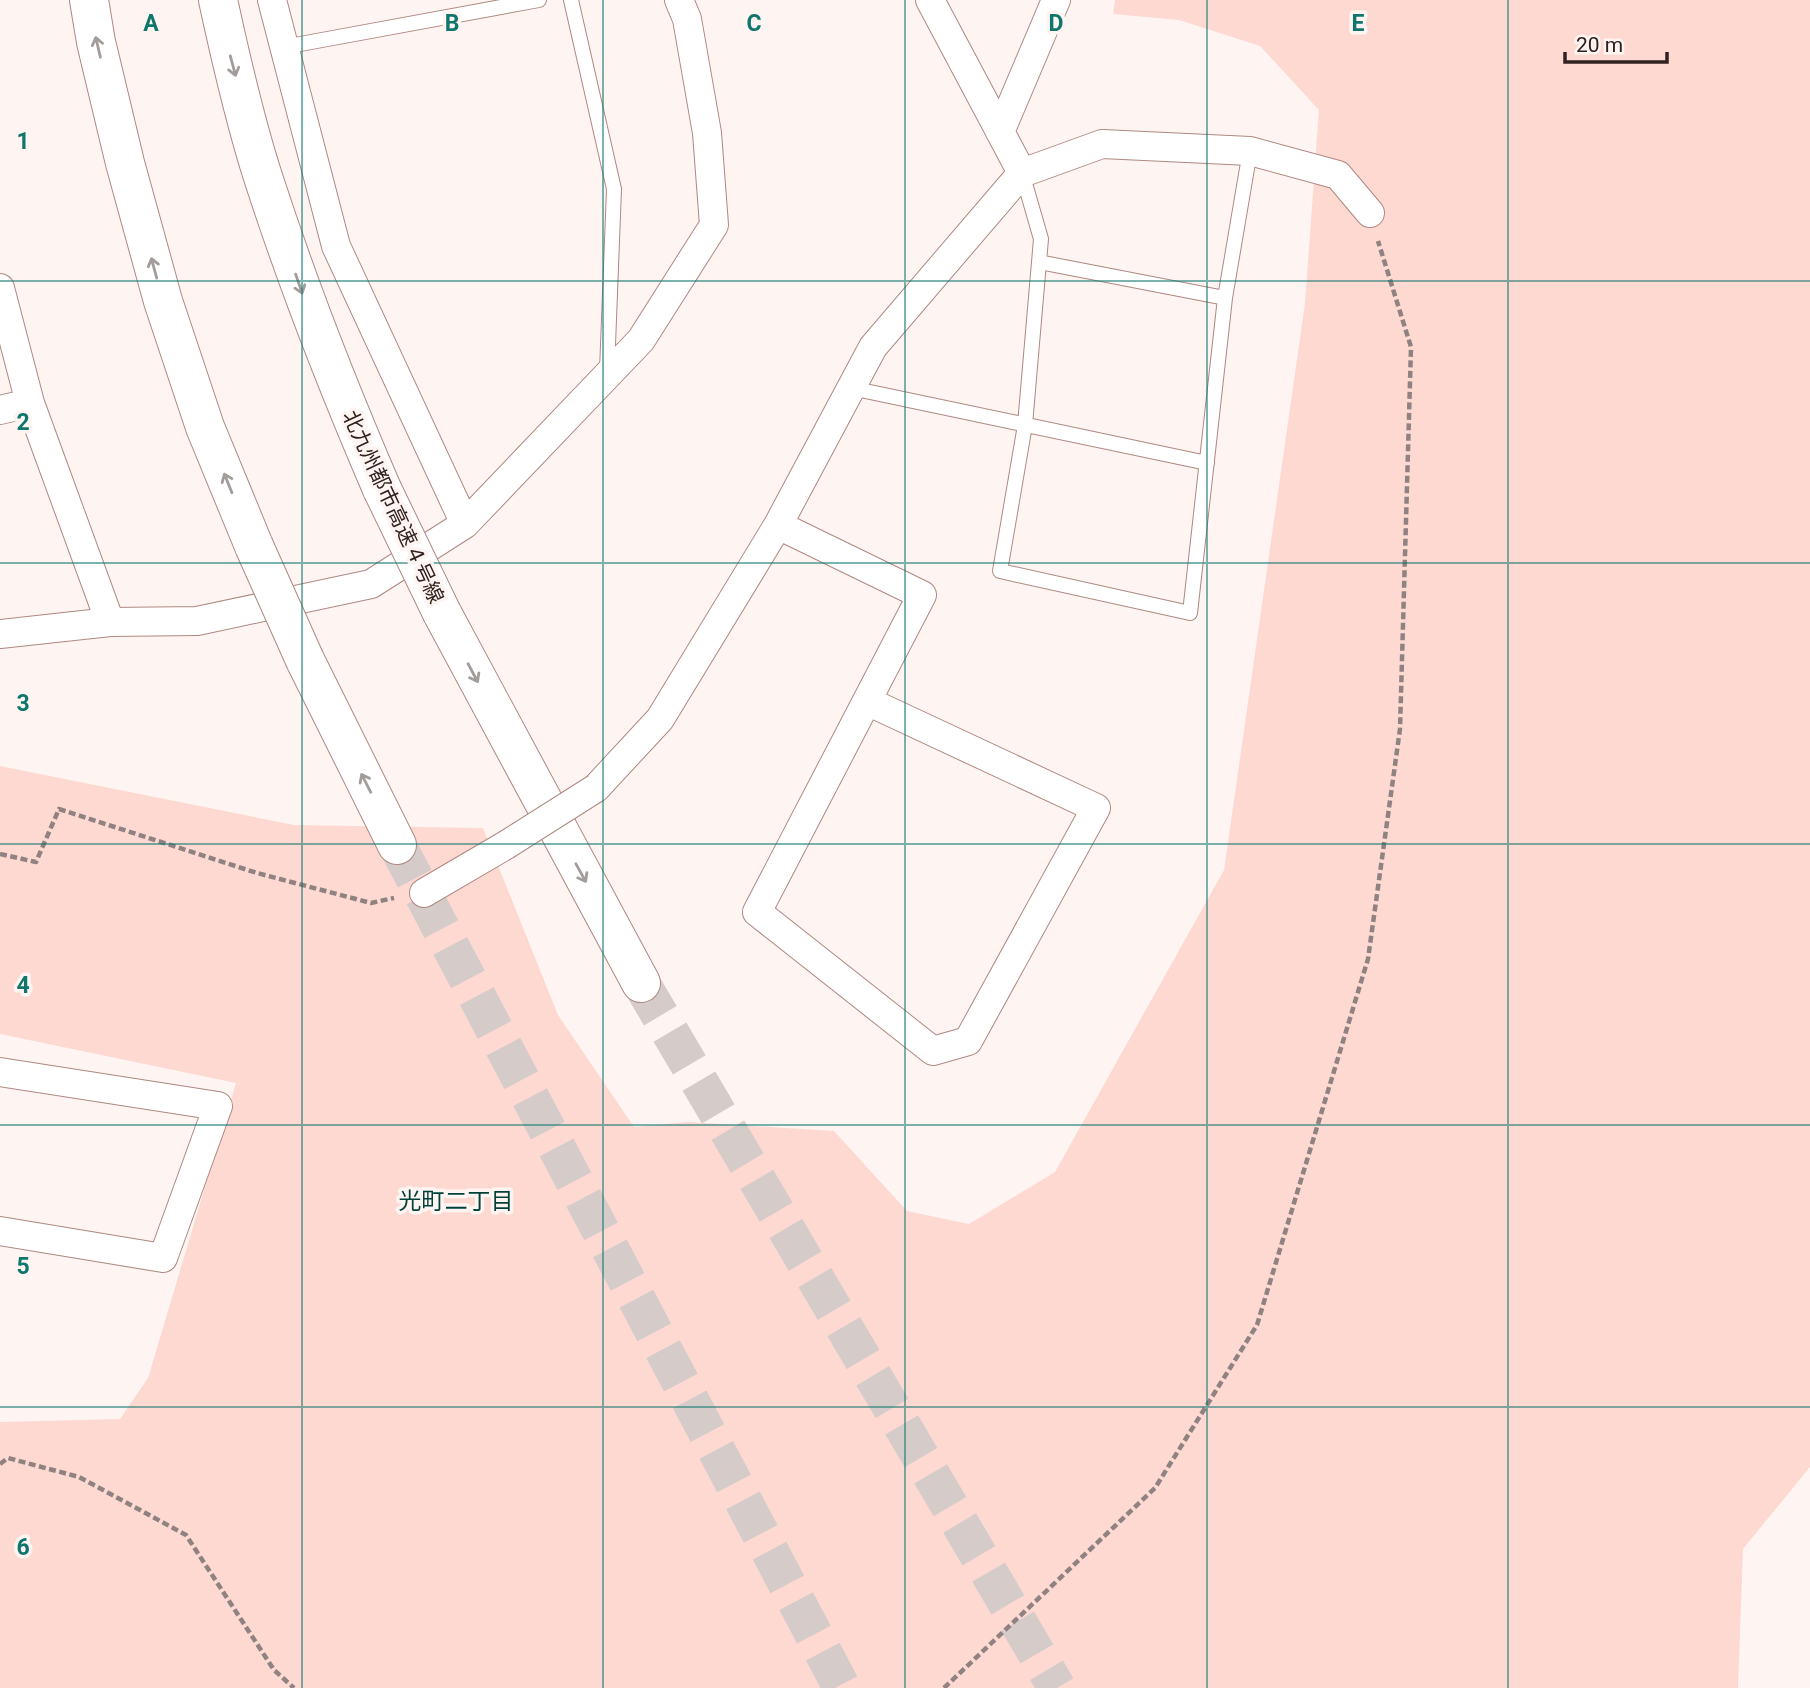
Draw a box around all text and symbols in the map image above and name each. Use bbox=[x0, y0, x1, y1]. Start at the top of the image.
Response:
text: A bbox=[143, 10, 159, 37]
text: B bbox=[445, 10, 459, 37]
text: C bbox=[746, 10, 762, 37]
text: D bbox=[1049, 10, 1063, 37]
text: E bbox=[1352, 10, 1365, 37]
scale bar bbox=[1565, 21, 1666, 65]
text: 20 m bbox=[1576, 33, 1623, 57]
one-way arrow bbox=[90, 36, 104, 59]
one-way arrow bbox=[227, 55, 240, 77]
text: 1 bbox=[16, 128, 30, 155]
one-way arrow bbox=[147, 257, 160, 280]
one-way arrow bbox=[293, 273, 306, 295]
street label: 北九州都市高速４号線 bbox=[338, 407, 448, 607]
text: 2 bbox=[16, 409, 30, 436]
one-way arrow bbox=[221, 472, 234, 494]
one-way arrow bbox=[467, 662, 481, 683]
text: 3 bbox=[16, 690, 30, 717]
one-way arrow bbox=[359, 773, 373, 794]
one-way arrow bbox=[575, 862, 588, 883]
text: 4 bbox=[16, 972, 30, 999]
district label: 光町二丁目 bbox=[399, 1188, 514, 1215]
text: 5 bbox=[16, 1253, 30, 1280]
text: 6 bbox=[16, 1534, 30, 1561]

